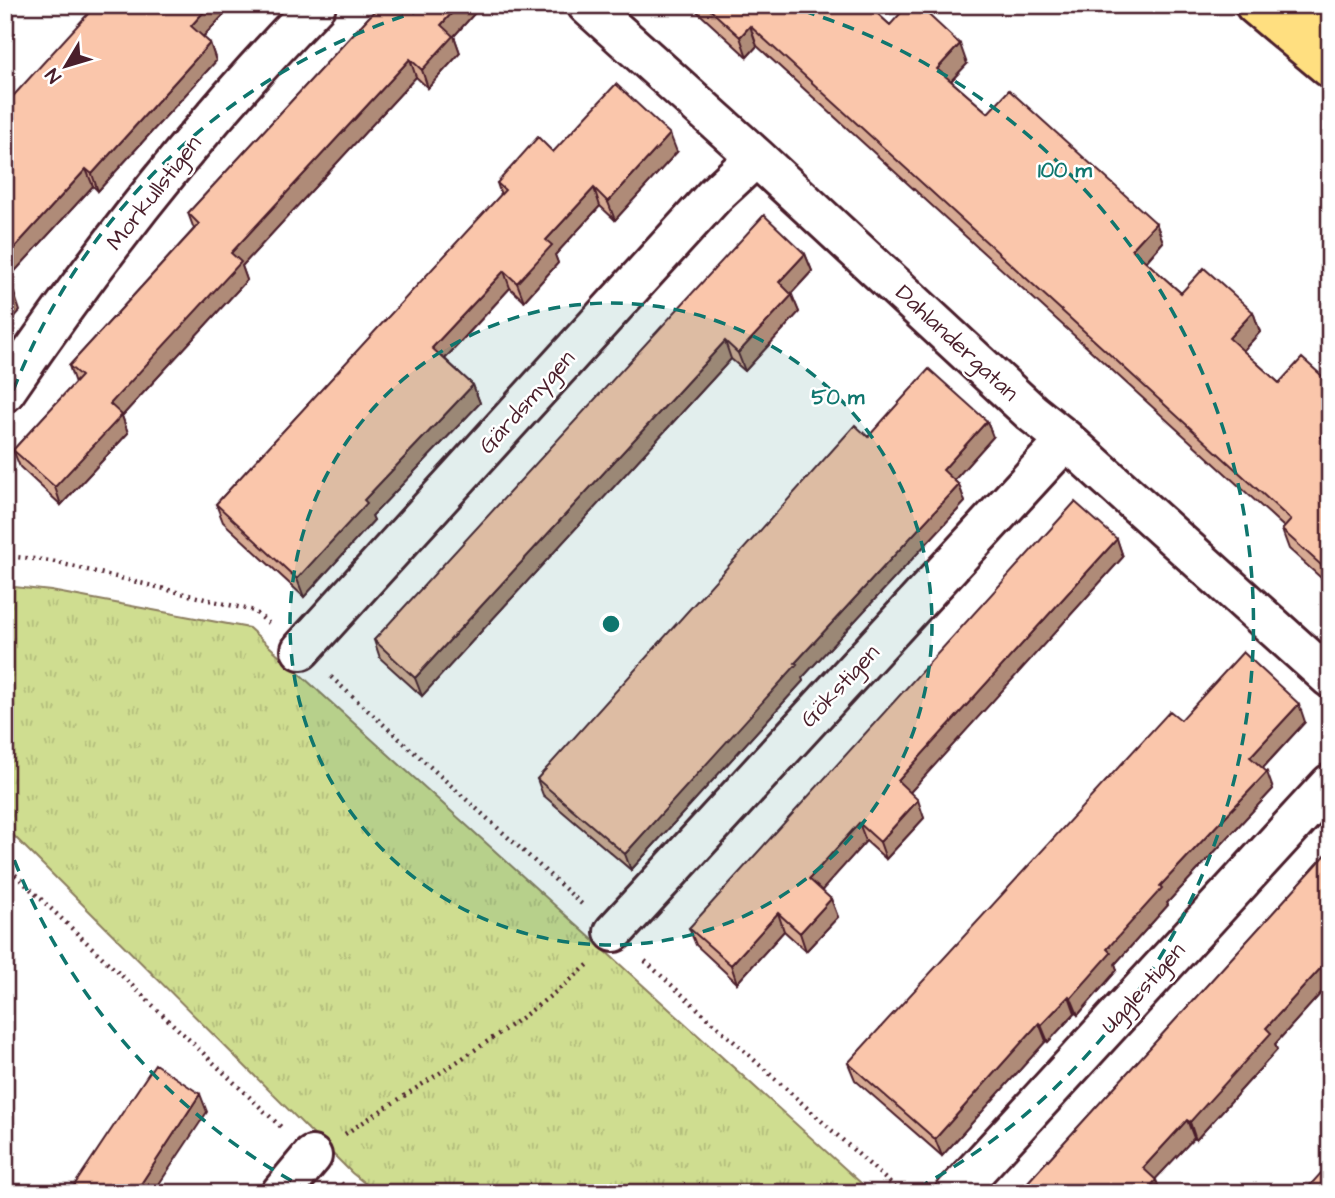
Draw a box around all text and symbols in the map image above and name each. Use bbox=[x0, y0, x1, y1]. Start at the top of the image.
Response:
north arrow bbox=[32, 32, 102, 102]
text: N bbox=[39, 62, 68, 89]
street label: Morkullstigen bbox=[99, 129, 210, 258]
text: 100 m bbox=[1038, 156, 1093, 185]
street label: Dahlandergatan bbox=[888, 277, 1026, 409]
street label: Gärdsmygen bbox=[472, 343, 583, 462]
text: 50 m bbox=[812, 383, 865, 412]
centre of rings bbox=[599, 612, 623, 636]
street label: Gökstigen bbox=[793, 637, 888, 735]
street label: Ugglestigen bbox=[1093, 935, 1193, 1041]

